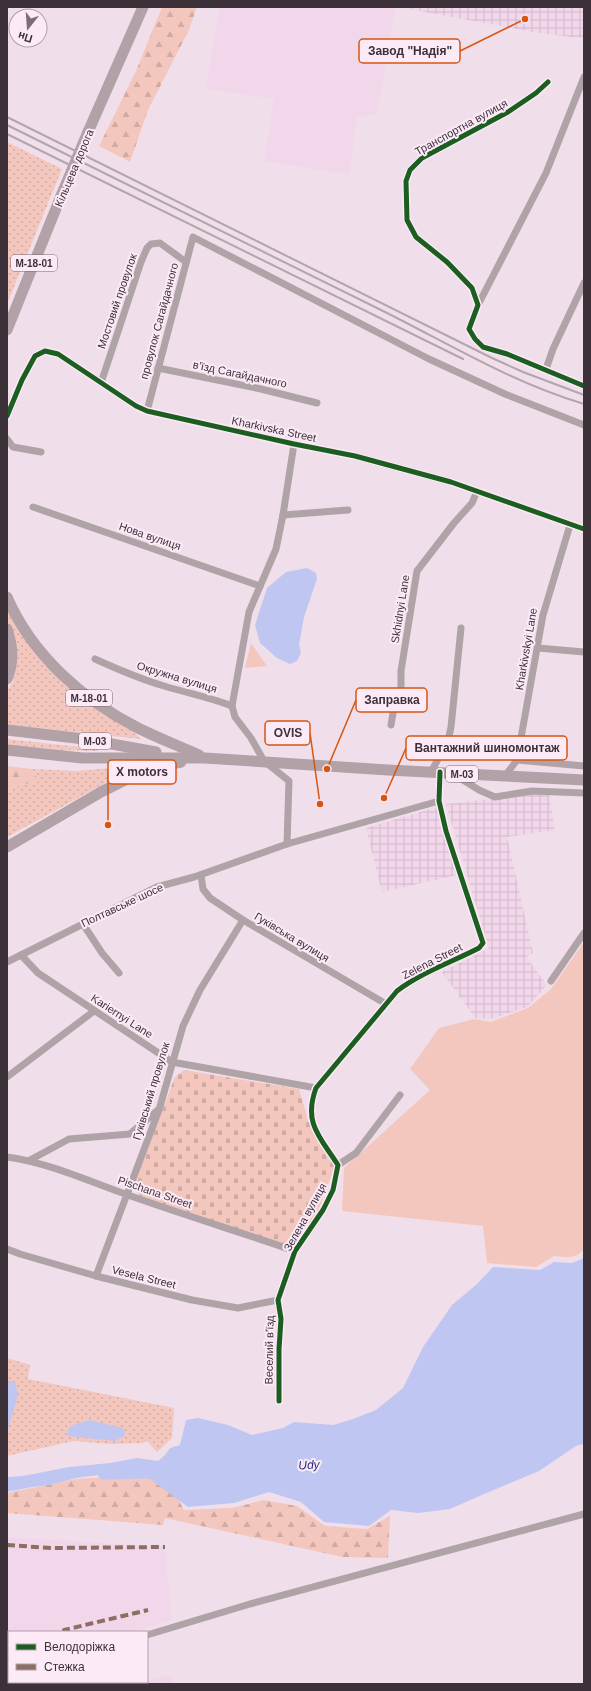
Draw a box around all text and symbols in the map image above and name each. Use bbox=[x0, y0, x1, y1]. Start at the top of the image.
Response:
north arrow bbox=[8, 8, 48, 48]
text: Пн bbox=[16, 30, 34, 45]
callout: Завод "Надія" bbox=[359, 39, 460, 63]
text: Завод "Надія" bbox=[368, 44, 452, 58]
street label: Транспортна вулиця bbox=[413, 97, 509, 157]
street label: Кільцева дорога bbox=[52, 127, 96, 208]
street label: Мостовий провулок bbox=[95, 252, 139, 350]
road number: М-18-01 bbox=[11, 255, 57, 271]
street label: провулок Сагайдачного bbox=[138, 262, 180, 380]
street label: в’їзд Сагайдачного bbox=[192, 358, 288, 390]
street label: Kharkivska Street bbox=[231, 414, 317, 444]
street label: Нова вулиця bbox=[117, 520, 183, 552]
street label: Skhidnyi Lane bbox=[389, 574, 411, 644]
street label: Kharkivskyi Lane bbox=[513, 607, 539, 691]
street label: Окружна вулиця bbox=[135, 659, 219, 695]
callout: Заправка bbox=[356, 688, 427, 712]
road number: М-18-01 bbox=[66, 690, 112, 706]
text: Заправка bbox=[364, 693, 420, 707]
callout: OVIS bbox=[265, 721, 310, 745]
text: OVIS bbox=[274, 726, 302, 740]
road number: М-03 bbox=[79, 733, 111, 749]
callout: Вантажний шиномонтаж bbox=[406, 736, 567, 760]
text: Вантажний шиномонтаж bbox=[414, 741, 560, 755]
callout: Х motors bbox=[108, 760, 176, 784]
text: Х motors bbox=[116, 765, 168, 779]
road number: М-03 bbox=[446, 766, 478, 782]
street label: Полтавське шосе bbox=[79, 881, 165, 929]
street label: Гуківська вулиця bbox=[253, 910, 331, 964]
street label: Zelena Street bbox=[400, 941, 464, 981]
street label: Kariernyi Lane bbox=[89, 992, 155, 1040]
street label: Гуківський провулок bbox=[130, 1040, 172, 1141]
street label: Pischana Street bbox=[116, 1174, 194, 1210]
street label: Зелена вулиця bbox=[281, 1181, 329, 1253]
street label: Vesela Street bbox=[111, 1263, 177, 1291]
street label: Веселий в’їзд bbox=[262, 1315, 276, 1385]
water label: Udy bbox=[298, 1457, 321, 1473]
legend bbox=[8, 1631, 148, 1683]
text: Велодоріжка bbox=[44, 1640, 115, 1654]
text: Стежка bbox=[44, 1660, 85, 1674]

